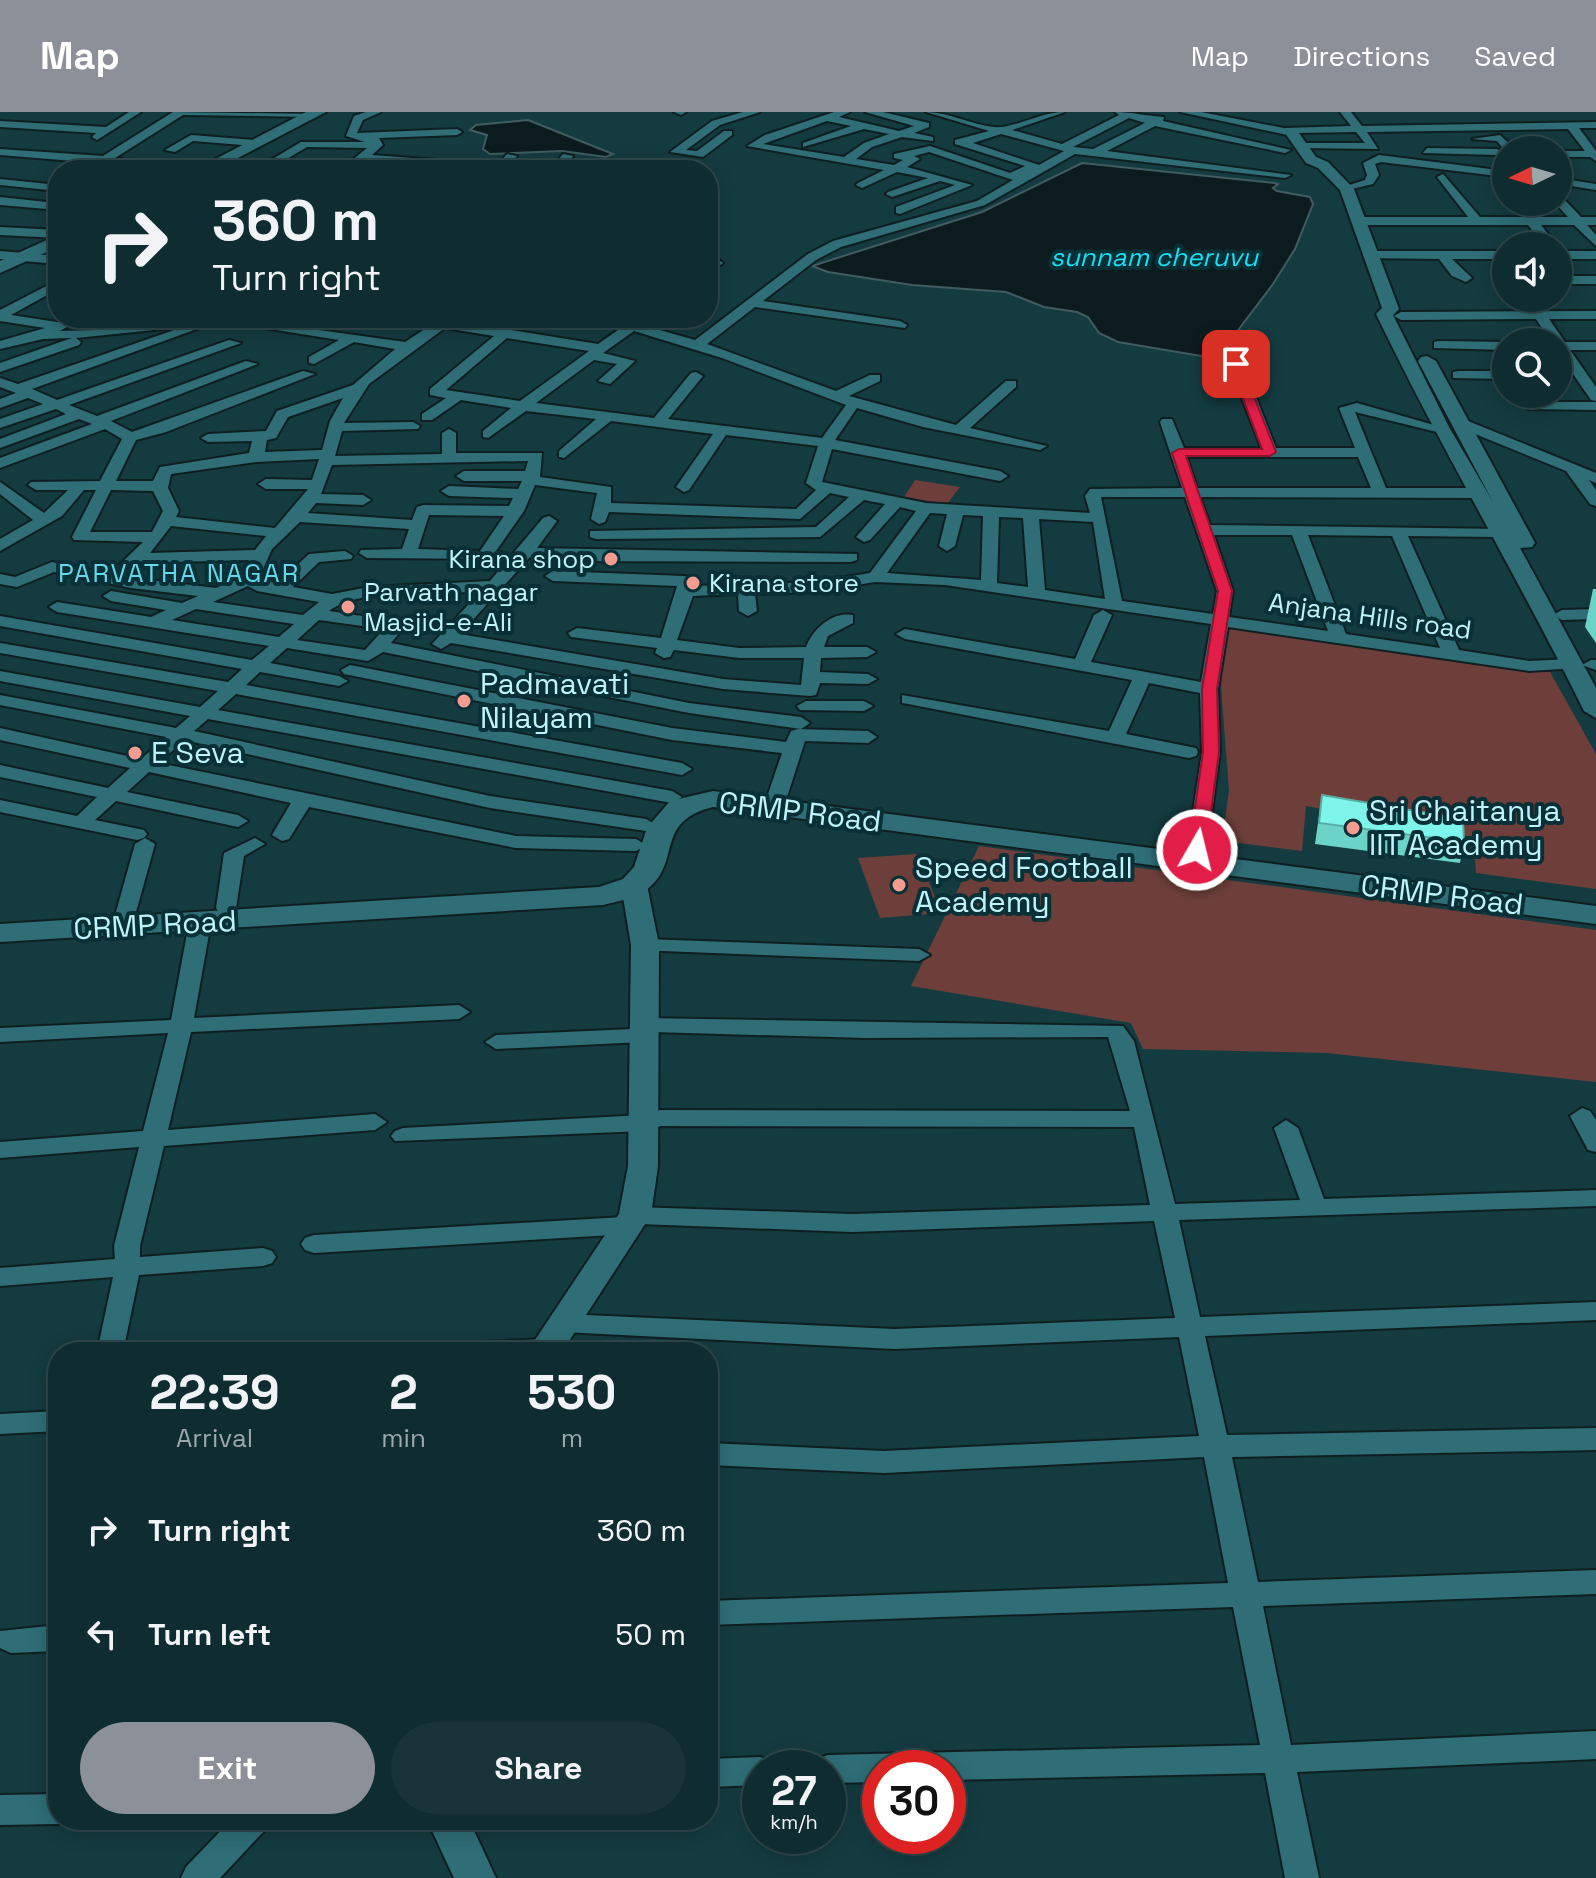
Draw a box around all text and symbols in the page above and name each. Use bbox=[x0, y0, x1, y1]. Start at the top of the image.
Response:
text: Map bbox=[40, 32, 120, 80]
text: Map bbox=[1191, 38, 1249, 74]
text: Directions bbox=[1293, 38, 1430, 74]
text: Saved bbox=[1474, 38, 1556, 74]
north arrow bbox=[1492, 136, 1572, 216]
map controls bbox=[1492, 136, 1572, 408]
text: 360 m bbox=[212, 185, 379, 256]
icon: right bbox=[80, 192, 184, 296]
button: sound bbox=[1492, 232, 1572, 312]
water label: sunnam cheruvu bbox=[1050, 240, 1259, 274]
text: Turn right bbox=[212, 255, 381, 301]
button: search bbox=[1492, 328, 1572, 408]
pin bbox=[1202, 330, 1270, 398]
icon: arrive bbox=[1214, 342, 1258, 386]
place label: Kirana shop bbox=[448, 542, 595, 576]
marker: Kirana shop bbox=[602, 550, 620, 568]
district label: PARVATHA NAGAR bbox=[58, 556, 300, 590]
place label: Kirana store bbox=[709, 566, 859, 600]
marker: Kirana store bbox=[684, 574, 702, 592]
place label: Parvath nagar Masjid-e-Ali bbox=[364, 575, 538, 639]
street label: Anjana Hills road bbox=[1266, 585, 1474, 647]
marker: Parvath nagar Masjid-e-Ali bbox=[339, 598, 357, 616]
place label: Padmavati Nilayam bbox=[480, 664, 629, 737]
marker: Padmavati Nilayam bbox=[455, 692, 473, 710]
place label: E Seva bbox=[151, 733, 244, 772]
marker: E Seva bbox=[126, 744, 144, 762]
street label: CRMP Road bbox=[717, 782, 884, 841]
place label: Sri Chaitanya IIT Academy bbox=[1369, 791, 1561, 864]
position arrow bbox=[1155, 808, 1239, 892]
marker: Sri Chaitanya IIT Academy bbox=[1344, 819, 1362, 837]
place label: Speed Football Academy bbox=[915, 848, 1133, 921]
street label: CRMP Road bbox=[1359, 865, 1526, 924]
marker: Speed Football Academy bbox=[890, 876, 908, 894]
street label: CRMP Road bbox=[72, 901, 238, 948]
text: 22:39 bbox=[150, 1362, 280, 1423]
text: 2 bbox=[389, 1362, 418, 1423]
text: 530 bbox=[527, 1362, 616, 1423]
text: Arrival bbox=[176, 1421, 253, 1455]
text: min bbox=[381, 1421, 426, 1455]
text: m bbox=[561, 1421, 583, 1455]
icon: right bbox=[80, 1508, 124, 1552]
text: Turn right bbox=[148, 1511, 291, 1550]
text: 360 m bbox=[597, 1511, 686, 1550]
icon: left bbox=[80, 1612, 124, 1656]
text: Turn left bbox=[148, 1615, 271, 1654]
text: 50 m bbox=[615, 1615, 686, 1654]
button: Exit bbox=[80, 1722, 375, 1814]
button: Share bbox=[391, 1722, 686, 1814]
speed limit sign: 30 bbox=[862, 1750, 966, 1854]
text: 27 bbox=[771, 1766, 817, 1817]
text: km/h bbox=[770, 1809, 818, 1835]

